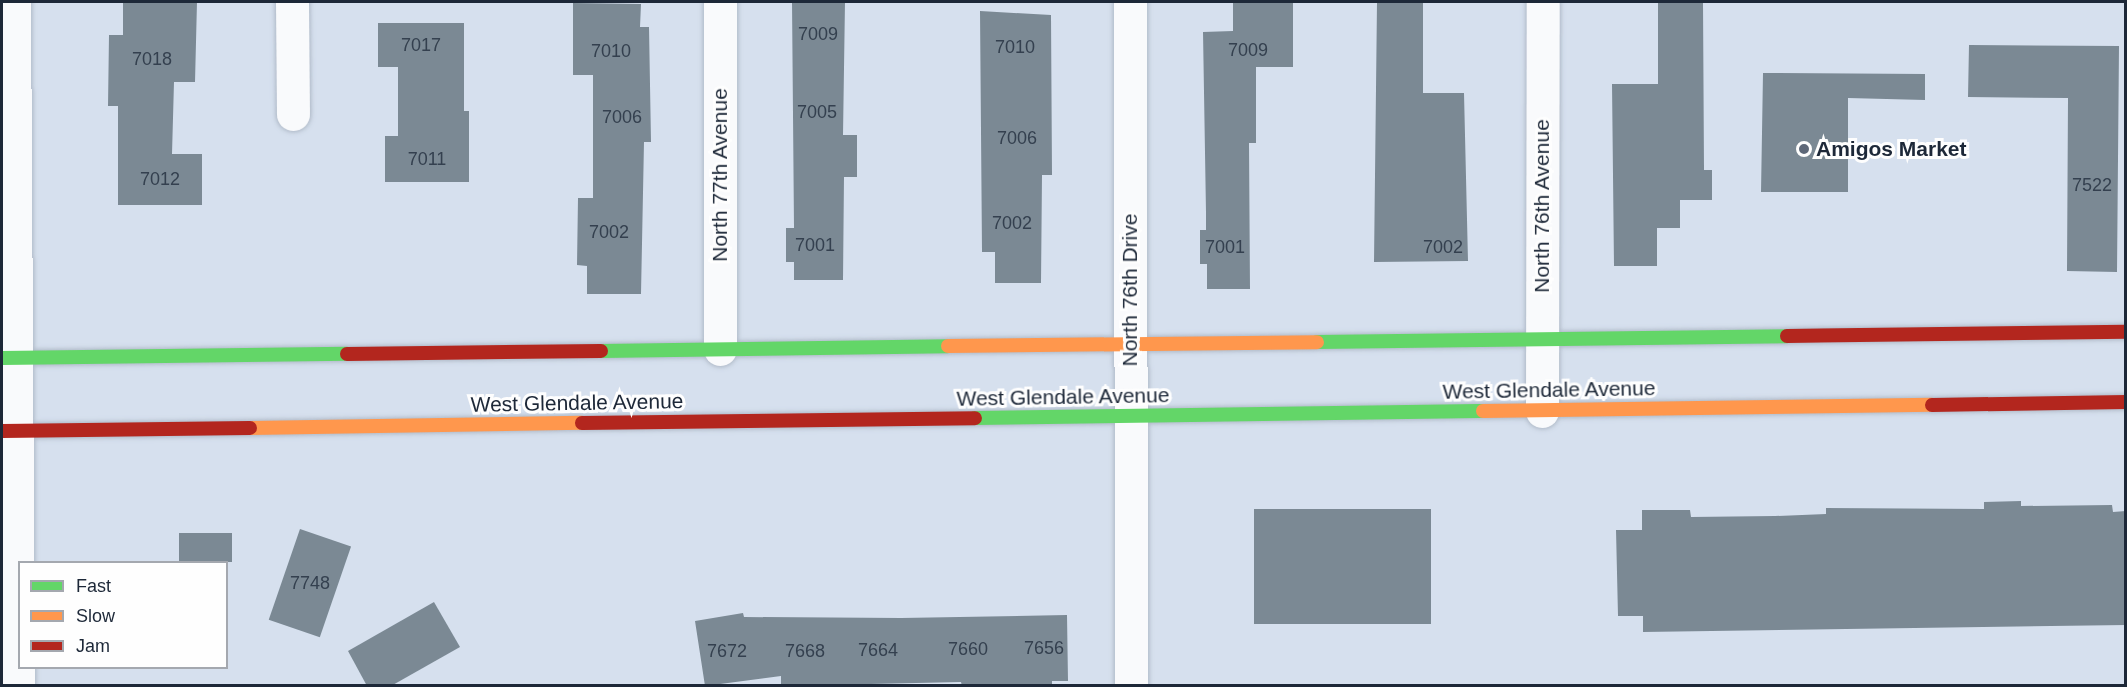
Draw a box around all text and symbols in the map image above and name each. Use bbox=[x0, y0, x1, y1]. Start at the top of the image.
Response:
house number: 7009 bbox=[798, 23, 838, 45]
house number: 7017 bbox=[401, 34, 441, 56]
house number: 7010 bbox=[995, 36, 1035, 58]
house number: 7009 bbox=[1228, 39, 1268, 61]
house number: 7010 bbox=[591, 40, 631, 62]
house number: 7018 bbox=[132, 48, 172, 70]
street label: North 77th Avenue bbox=[707, 88, 733, 262]
house number: 7005 bbox=[797, 101, 837, 123]
house number: 7006 bbox=[602, 106, 642, 128]
street label: North 76th Avenue bbox=[1529, 119, 1555, 293]
house number: 7006 bbox=[997, 127, 1037, 149]
place label: Amigos Market bbox=[1816, 136, 1967, 162]
marker: Amigos Market bbox=[1797, 142, 1811, 156]
house number: 7011 bbox=[408, 148, 446, 170]
house number: 7012 bbox=[140, 168, 180, 190]
house number: 7522 bbox=[2072, 174, 2112, 196]
house number: 7002 bbox=[992, 212, 1032, 234]
street label: North 76th Drive bbox=[1117, 214, 1143, 366]
house number: 7002 bbox=[589, 221, 629, 243]
house number: 7001 bbox=[795, 234, 835, 256]
house number: 7001 bbox=[1205, 236, 1245, 258]
house number: 7002 bbox=[1423, 236, 1463, 258]
street label: West Glendale Avenue bbox=[1442, 376, 1656, 404]
street label: West Glendale Avenue bbox=[956, 383, 1170, 411]
street label: West Glendale Avenue bbox=[470, 389, 684, 417]
legend bbox=[18, 561, 228, 669]
house number: 7748 bbox=[290, 572, 330, 594]
text: Fast bbox=[76, 576, 111, 596]
text: Slow bbox=[76, 606, 115, 626]
text: Jam bbox=[76, 636, 110, 656]
house number: 7656 bbox=[1024, 637, 1064, 659]
house number: 7660 bbox=[948, 638, 988, 660]
house number: 7664 bbox=[858, 639, 898, 661]
house number: 7672 bbox=[707, 640, 747, 662]
house number: 7668 bbox=[785, 640, 825, 662]

